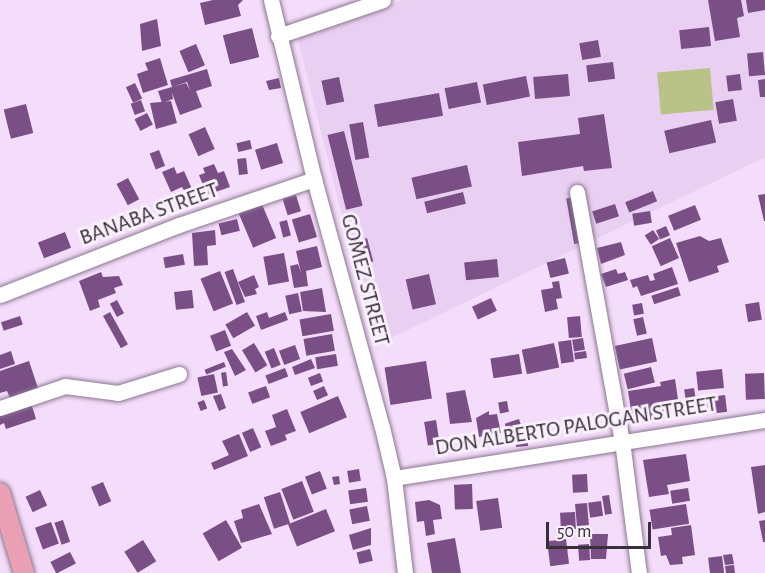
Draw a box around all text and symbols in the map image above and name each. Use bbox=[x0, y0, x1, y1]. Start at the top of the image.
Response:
street label: BANABA STREET bbox=[76, 177, 222, 251]
street label: GOMEZ STREET bbox=[335, 211, 395, 349]
street label: DON ALBERTO PALOGAN STREET bbox=[433, 391, 719, 461]
scale bar bbox=[549, 510, 654, 548]
text: 50 m bbox=[557, 523, 591, 541]

